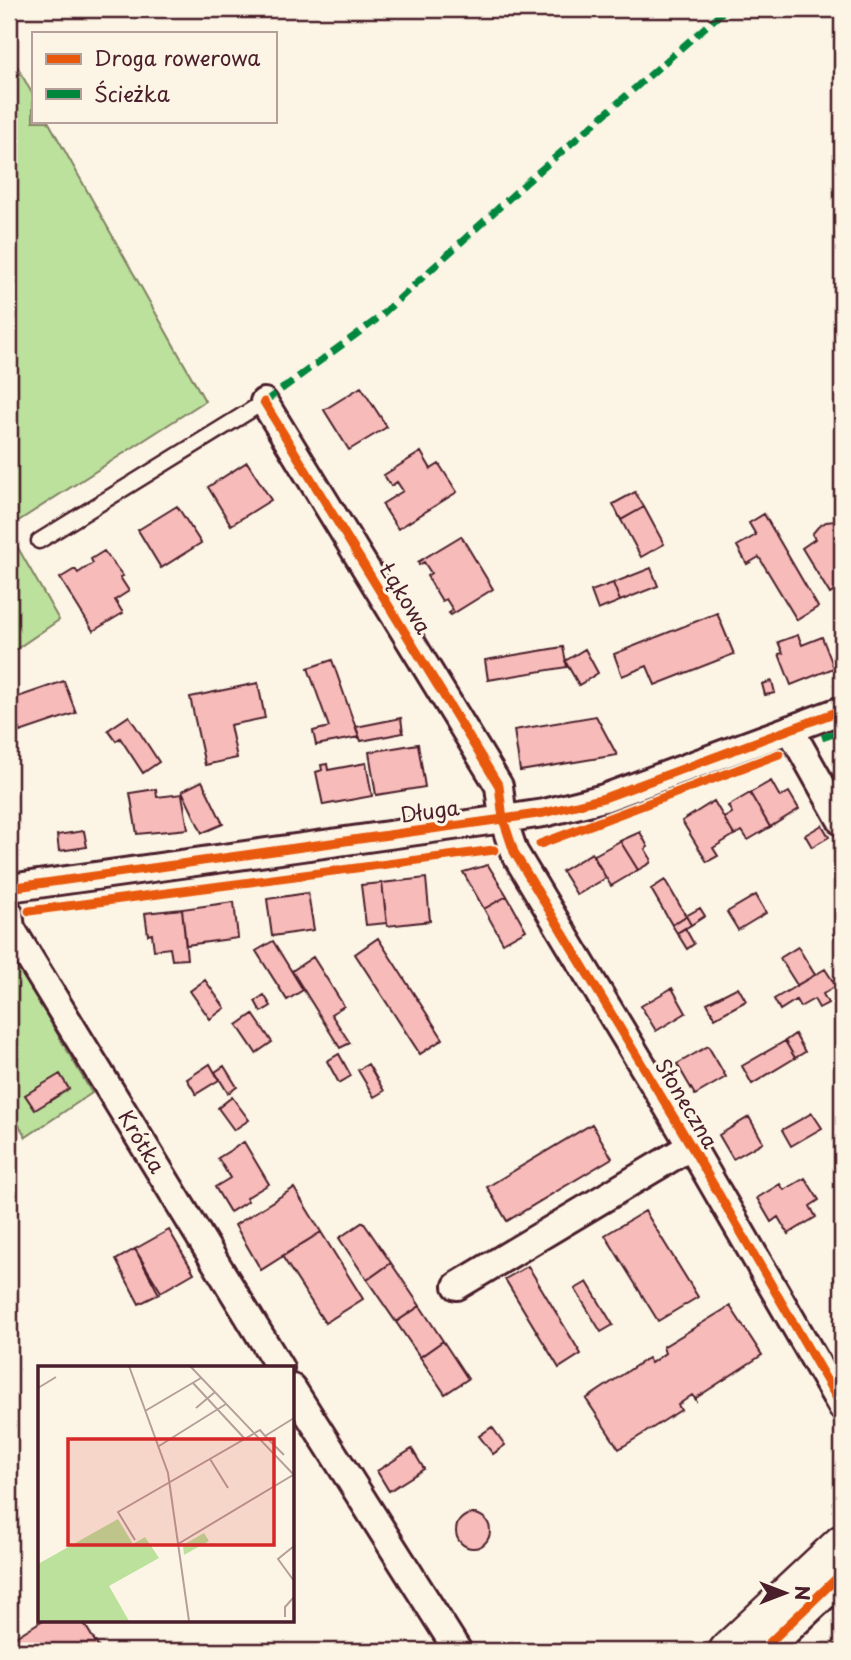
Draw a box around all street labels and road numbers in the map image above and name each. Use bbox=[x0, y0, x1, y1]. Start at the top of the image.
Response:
street label: Łąkowa bbox=[372, 555, 441, 640]
street label: Długa bbox=[398, 790, 461, 830]
street label: Słoneczna bbox=[648, 1052, 727, 1154]
street label: Krótka bbox=[111, 1103, 174, 1179]

